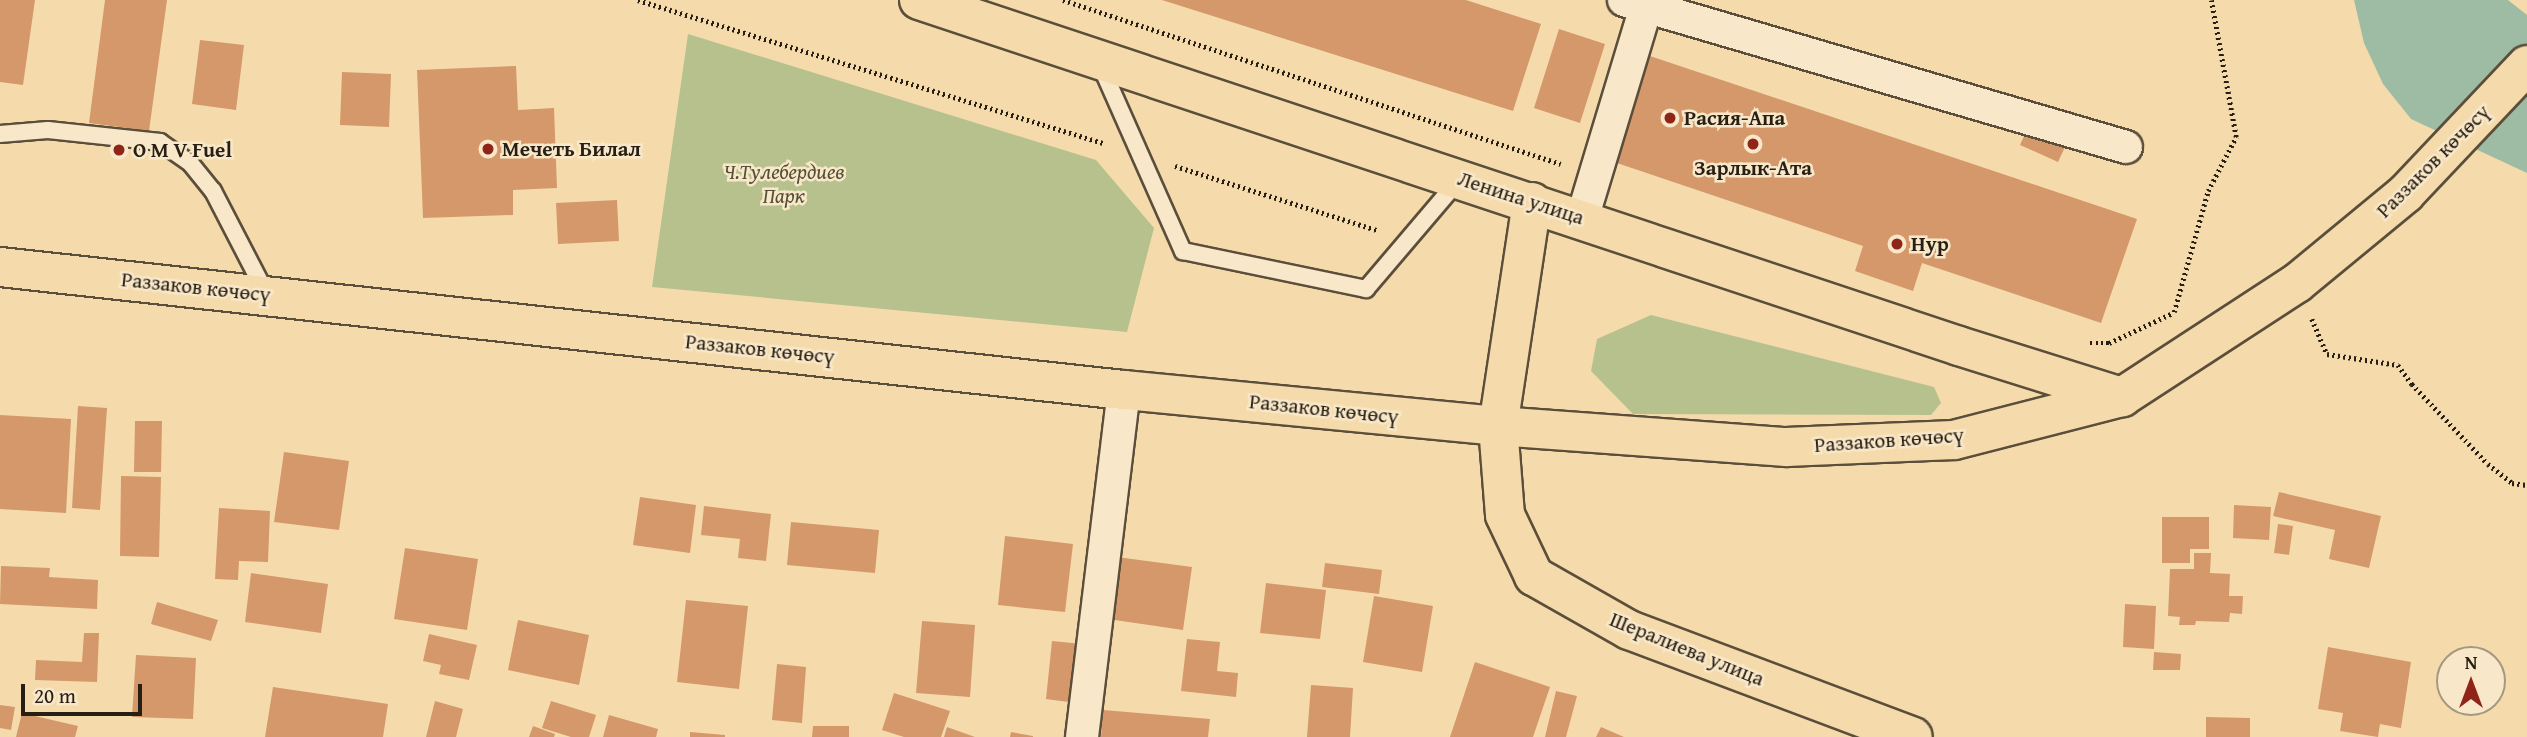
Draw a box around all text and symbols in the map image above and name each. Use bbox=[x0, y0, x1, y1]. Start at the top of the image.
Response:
street label: Раззаков көчөсү bbox=[2371, 99, 2495, 223]
place label: Расия-Апа bbox=[1684, 105, 1785, 131]
marker: Расия-Апа bbox=[1662, 110, 1678, 126]
place label: Мечеть Билал bbox=[502, 136, 641, 162]
marker: Зарлык-Ата bbox=[1745, 136, 1761, 152]
place label: O M V Fuel bbox=[133, 137, 232, 163]
marker: Мечеть Билал bbox=[480, 141, 496, 157]
marker: O M V Fuel bbox=[111, 142, 127, 158]
place label: Зарлык-Ата bbox=[1694, 155, 1812, 181]
park label: Ч.Тулебердиев Парк bbox=[724, 159, 844, 209]
street label: Ленина улица bbox=[1455, 166, 1587, 230]
place label: Нур bbox=[1911, 231, 1949, 257]
marker: Нур bbox=[1889, 236, 1905, 252]
street label: Раззаков көчөсү bbox=[120, 267, 272, 307]
street label: Раззаков көчөсү bbox=[684, 329, 836, 369]
street label: Раззаков көчөсү bbox=[1248, 389, 1400, 429]
street label: Раззаков көчөсү bbox=[1813, 422, 1965, 458]
street label: Шералиева улица bbox=[1606, 607, 1768, 691]
north arrow bbox=[2436, 646, 2506, 716]
text: N bbox=[2465, 648, 2477, 676]
scale bar bbox=[24, 670, 145, 714]
text: 20 m bbox=[34, 680, 76, 711]

